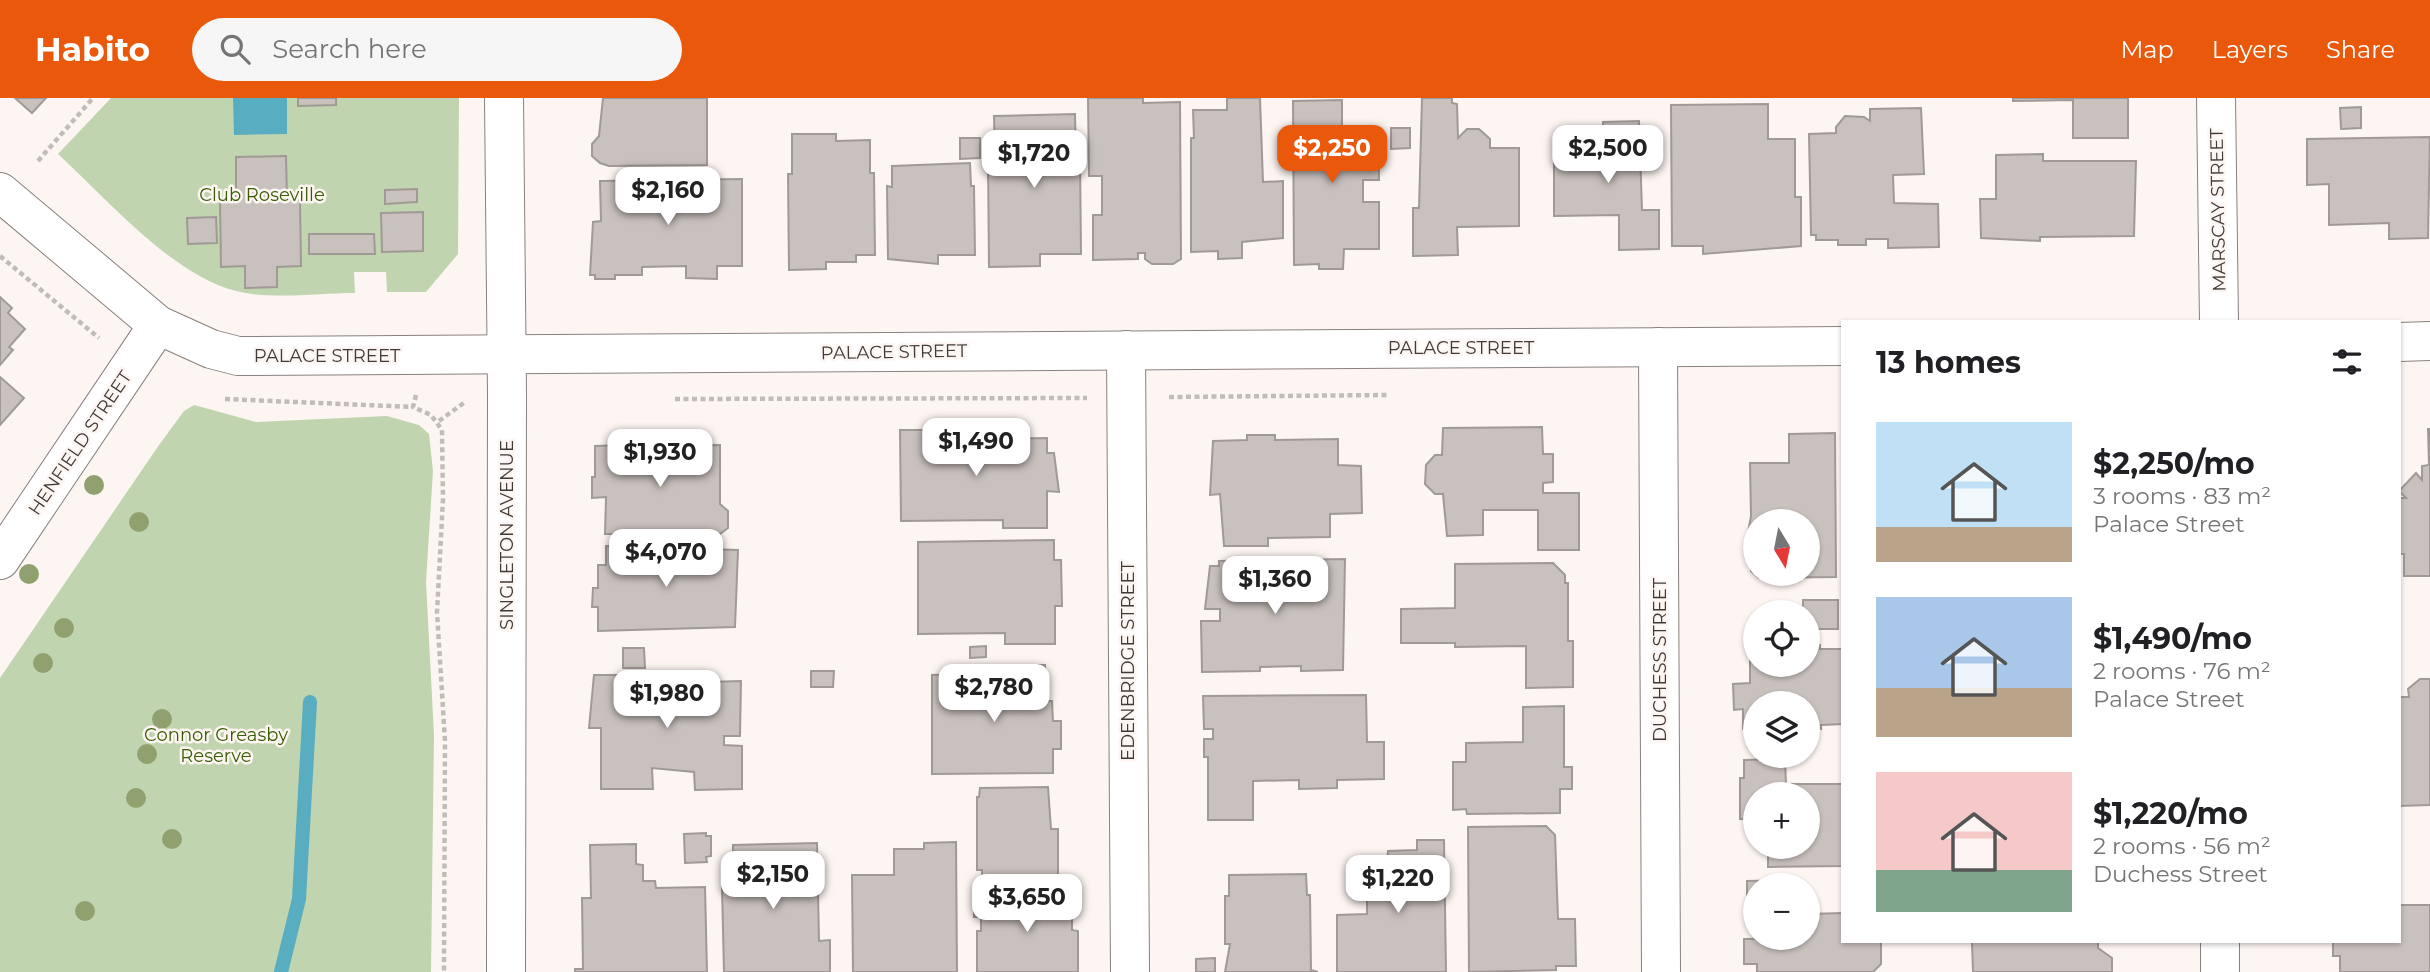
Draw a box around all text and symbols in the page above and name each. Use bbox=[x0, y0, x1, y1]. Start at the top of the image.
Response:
search box bbox=[192, 18, 682, 81]
text: Habito bbox=[35, 29, 150, 69]
icon: search bbox=[216, 30, 254, 68]
text: Search here bbox=[272, 33, 427, 65]
text: Map bbox=[2120, 35, 2174, 64]
text: Layers bbox=[2212, 35, 2288, 64]
text: Share bbox=[2326, 35, 2395, 64]
pin: $2,250 bbox=[1275, 126, 1389, 185]
pin: $2,500 bbox=[1551, 126, 1665, 185]
street label: MARSCAY STREET bbox=[2206, 127, 2230, 292]
pin: $1,720 bbox=[977, 130, 1091, 190]
text: $2,250 bbox=[1293, 134, 1371, 162]
text: $2,500 bbox=[1568, 134, 1648, 162]
text: $1,720 bbox=[998, 139, 1070, 167]
pin: $2,160 bbox=[611, 167, 725, 227]
text: $2,160 bbox=[631, 176, 705, 204]
park label: Club Roseville bbox=[199, 184, 325, 206]
street label: PALACE STREET bbox=[1388, 337, 1535, 359]
street label: PALACE STREET bbox=[821, 340, 968, 364]
icon: filters bbox=[2328, 343, 2366, 381]
text: 13 homes bbox=[1876, 344, 2021, 381]
street label: PALACE STREET bbox=[254, 345, 401, 367]
street label: HENFIELD STREET bbox=[24, 366, 137, 519]
pin: $1,490 bbox=[919, 418, 1033, 478]
text: $1,490 bbox=[938, 427, 1014, 455]
pin: $1,930 bbox=[603, 430, 717, 489]
text: $1,930 bbox=[623, 438, 697, 466]
street label: SINGLETON AVENUE bbox=[496, 440, 518, 630]
text: $2,250/mo bbox=[2093, 445, 2255, 482]
icon: home bbox=[1932, 450, 2016, 534]
text: 3 rooms · 83 m² bbox=[2093, 482, 2271, 510]
north arrow bbox=[1743, 509, 1820, 586]
map controls bbox=[1743, 509, 1820, 950]
text: Palace Street bbox=[2093, 510, 2245, 538]
pin: $4,070 bbox=[609, 530, 723, 589]
text: $4,070 bbox=[625, 538, 707, 566]
pin: $1,360 bbox=[1218, 556, 1332, 616]
street label: EDENBRIDGE STREET bbox=[1117, 560, 1139, 761]
text: $1,360 bbox=[1238, 565, 1312, 593]
street label: DUCHESS STREET bbox=[1649, 577, 1671, 742]
button: locate bbox=[1743, 600, 1820, 677]
text: $1,490/mo bbox=[2093, 620, 2252, 657]
icon: home bbox=[1932, 625, 2016, 709]
text: 2 rooms · 76 m² bbox=[2093, 657, 2271, 685]
pin: $2,780 bbox=[937, 664, 1051, 724]
pin: $1,980 bbox=[610, 670, 724, 730]
text: $2,780 bbox=[955, 673, 1033, 701]
text: $1,980 bbox=[630, 679, 704, 707]
text: Palace Street bbox=[2093, 685, 2245, 713]
button: layers bbox=[1743, 691, 1820, 768]
park label: Connor Greasby Reserve bbox=[144, 724, 288, 767]
button: + bbox=[1743, 782, 1820, 859]
text: $1,220/mo bbox=[2093, 795, 2248, 832]
icon: home bbox=[1932, 800, 2016, 884]
text: 2 rooms · 56 m² bbox=[2093, 832, 2271, 860]
pin: $2,150 bbox=[716, 852, 830, 911]
pin: $1,220 bbox=[1341, 856, 1455, 915]
text: $2,150 bbox=[737, 860, 809, 888]
text: Duchess Street bbox=[2093, 860, 2268, 888]
text: $1,220 bbox=[1362, 864, 1434, 892]
button: − bbox=[1743, 873, 1820, 950]
pin: $3,650 bbox=[970, 874, 1084, 934]
text: $3,650 bbox=[988, 883, 1066, 911]

